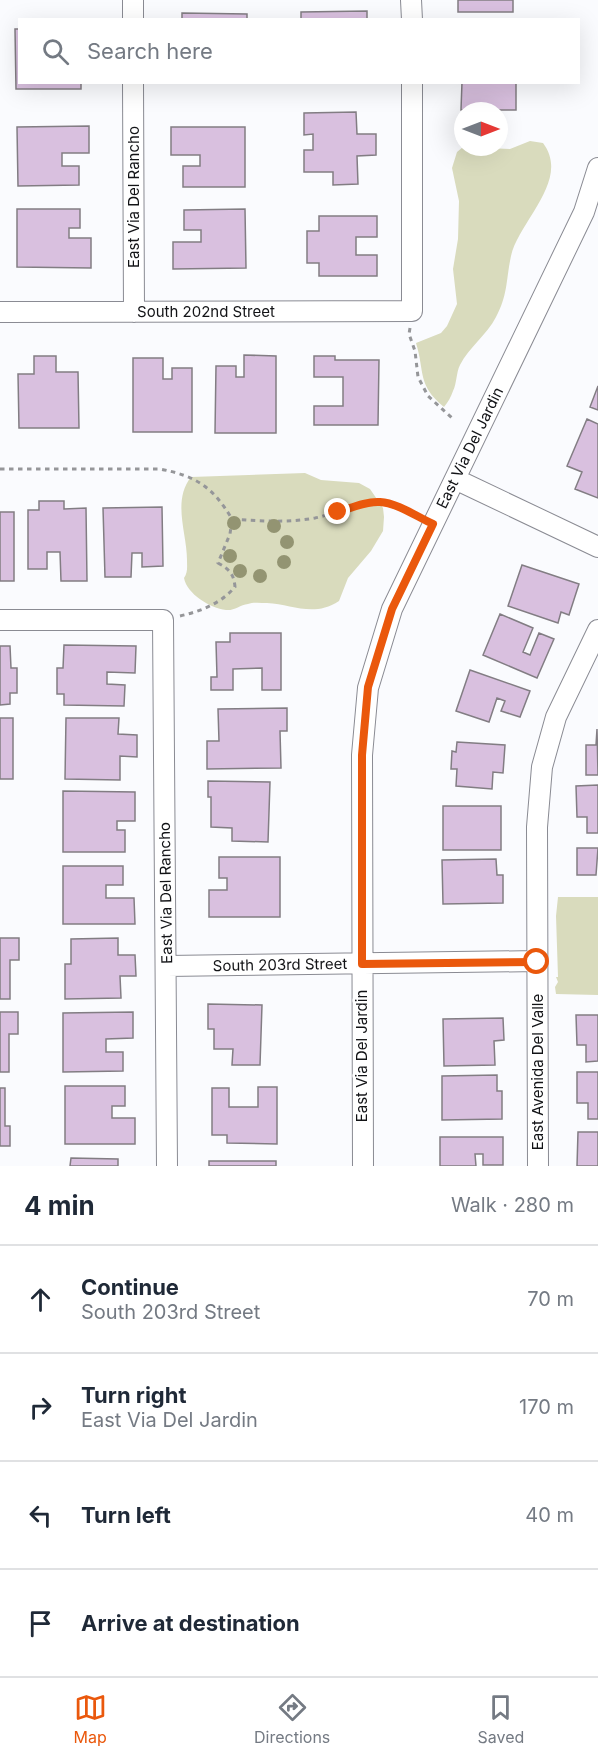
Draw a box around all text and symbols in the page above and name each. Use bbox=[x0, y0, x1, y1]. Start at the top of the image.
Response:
search box bbox=[18, 18, 580, 84]
icon: search bbox=[39, 35, 72, 68]
text: Search here bbox=[87, 38, 213, 64]
north arrow bbox=[454, 102, 508, 156]
street label: East Via Del Rancho bbox=[124, 126, 143, 268]
street label: South 202nd Street bbox=[137, 302, 275, 321]
street label: East Via Del Jardin bbox=[432, 384, 507, 512]
route end bbox=[324, 498, 350, 524]
street label: East Via Del Rancho bbox=[155, 822, 176, 964]
route start bbox=[523, 948, 549, 974]
street label: South 203rd Street bbox=[213, 954, 347, 975]
street label: East Via Del Jardin bbox=[352, 990, 371, 1122]
street label: East Avenida Del Valle bbox=[528, 994, 547, 1150]
text: 4 min bbox=[24, 1190, 95, 1221]
text: Walk · 280 m bbox=[451, 1193, 574, 1217]
text: Continue bbox=[81, 1274, 179, 1300]
icon: ahead bbox=[24, 1283, 57, 1316]
text: 70 m bbox=[527, 1287, 574, 1311]
text: South 203rd Street bbox=[81, 1300, 260, 1324]
text: Turn right bbox=[81, 1382, 187, 1408]
icon: right bbox=[24, 1391, 57, 1424]
text: 170 m bbox=[519, 1395, 574, 1419]
text: East Via Del Jardin bbox=[81, 1408, 258, 1432]
icon: left bbox=[24, 1499, 57, 1532]
text: Turn left bbox=[81, 1502, 171, 1528]
text: 40 m bbox=[525, 1503, 574, 1527]
icon: arrive bbox=[24, 1607, 57, 1640]
text: Arrive at destination bbox=[81, 1610, 300, 1636]
tab: Map bbox=[74, 1691, 107, 1747]
tab: Directions bbox=[254, 1691, 330, 1747]
tab: Saved bbox=[478, 1691, 524, 1747]

